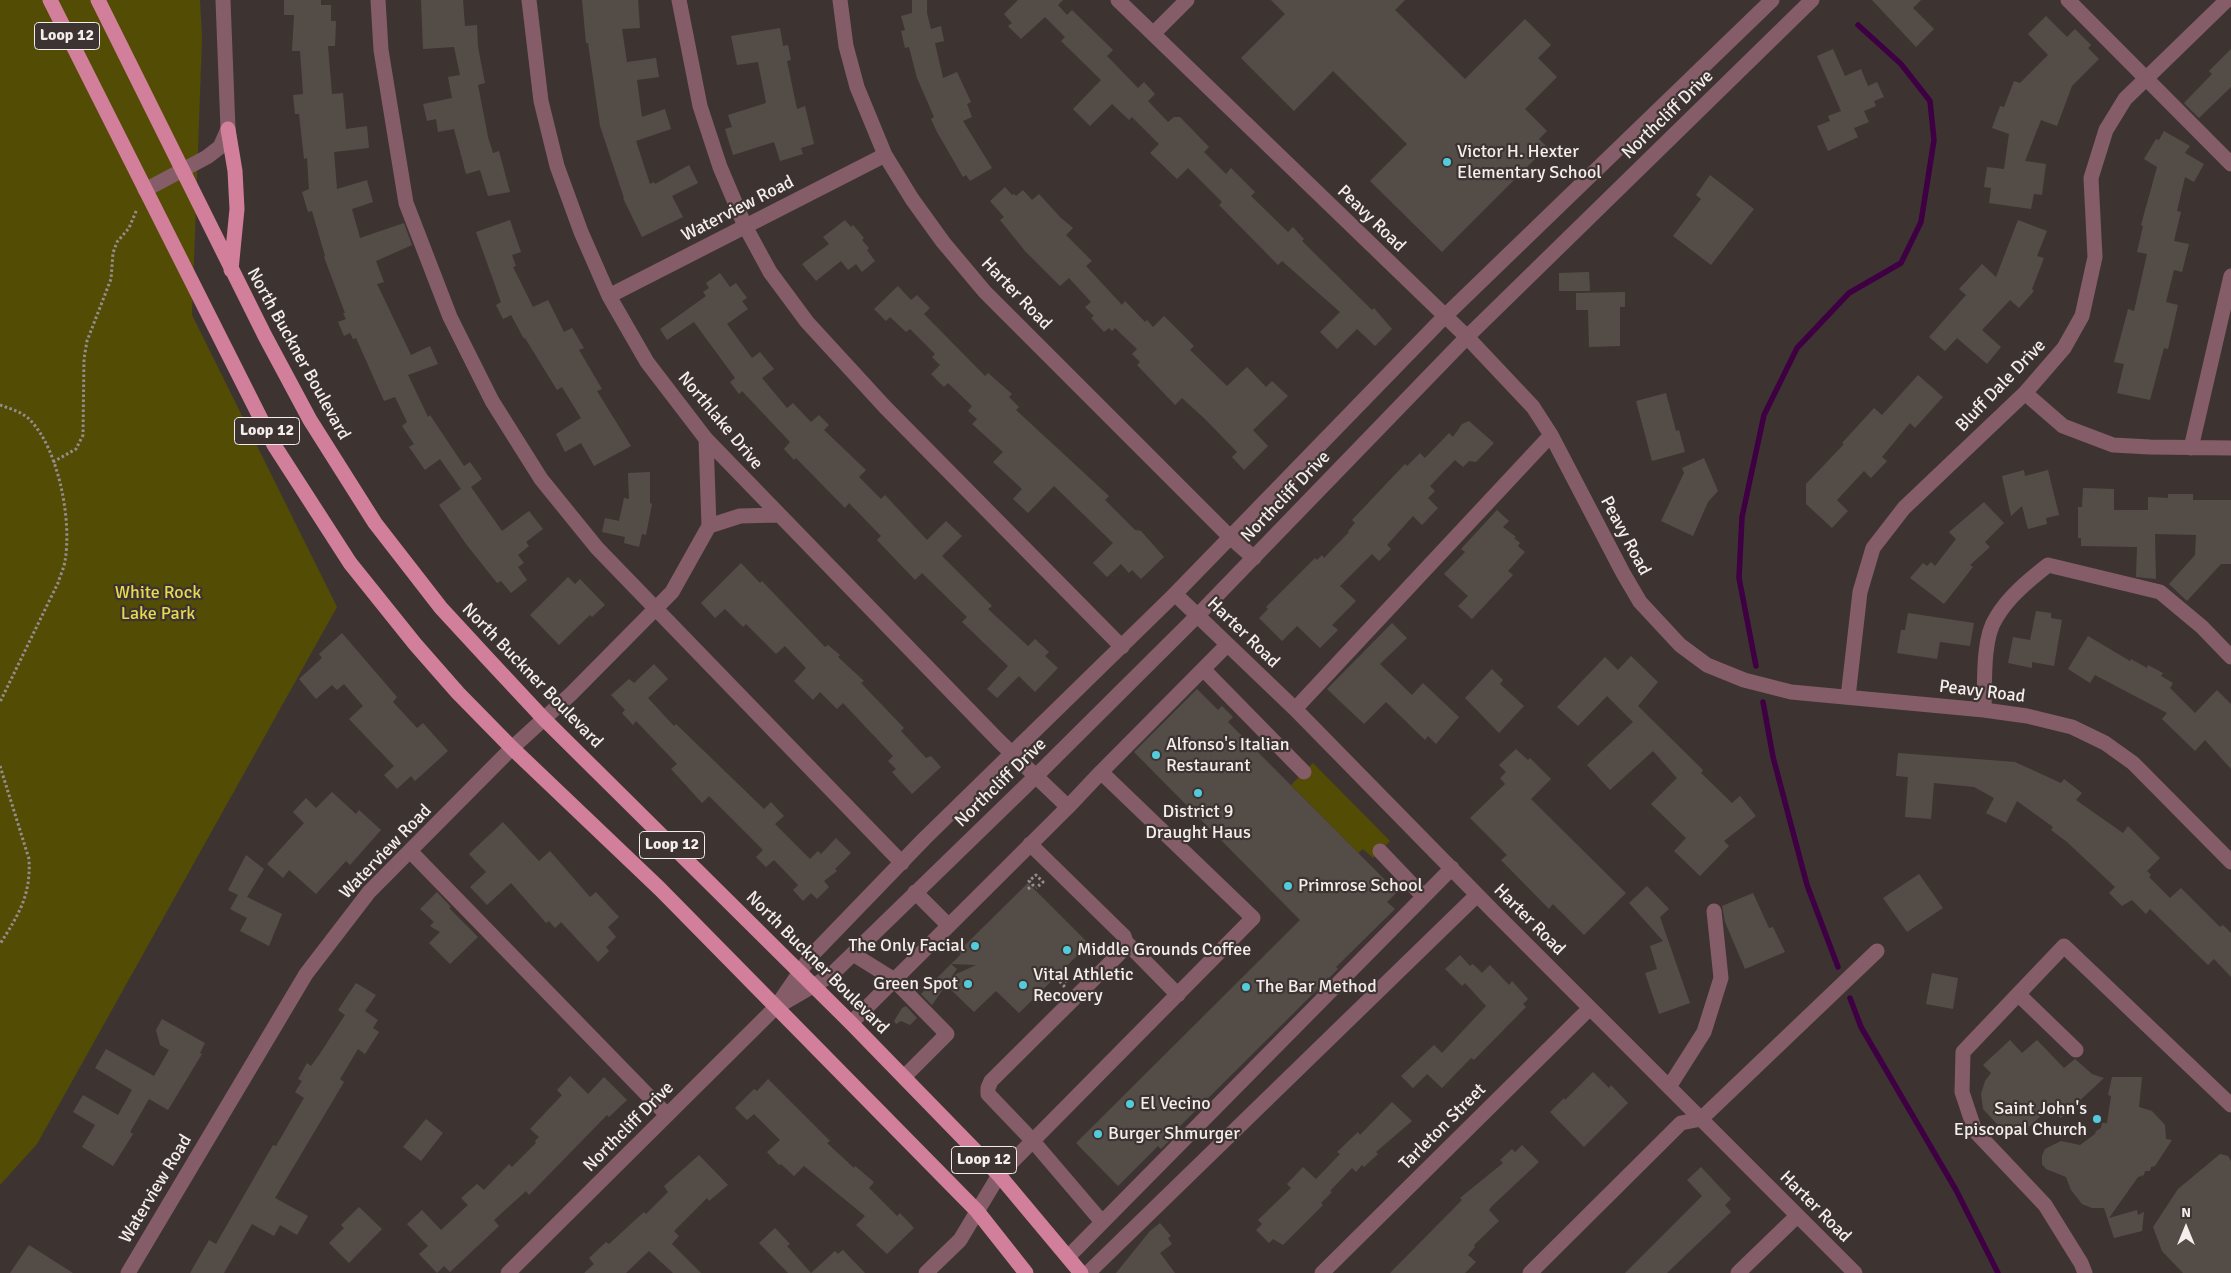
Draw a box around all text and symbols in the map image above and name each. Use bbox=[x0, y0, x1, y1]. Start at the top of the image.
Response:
road number: Loop 12 bbox=[34, 22, 100, 50]
street label: Northcliff Drive bbox=[1618, 66, 1718, 164]
place label: Victor H. Hexter Elementary School bbox=[1457, 141, 1602, 183]
marker: Victor H. Hexter Elementary School bbox=[1441, 156, 1453, 168]
street label: Waterview Road bbox=[678, 171, 798, 247]
street label: Peavy Road bbox=[1332, 181, 1410, 257]
street label: Harter Road bbox=[976, 253, 1056, 335]
street label: North Buckner Boulevard bbox=[242, 264, 354, 444]
street label: Bluff Dale Drive bbox=[1951, 335, 2051, 437]
street label: Northlake Drive bbox=[673, 368, 767, 474]
road number: Loop 12 bbox=[234, 418, 300, 444]
street label: Northcliff Drive bbox=[1237, 447, 1335, 547]
street label: Peavy Road bbox=[1595, 493, 1655, 579]
park label: White Rock Lake Park bbox=[115, 582, 201, 624]
street label: Harter Road bbox=[1202, 593, 1284, 673]
street label: North Buckner Boulevard bbox=[457, 599, 607, 753]
street label: Peavy Road bbox=[1938, 676, 2026, 708]
street label: Northcliff Drive bbox=[951, 734, 1051, 832]
place label: Alfonso's Italian Restaurant bbox=[1166, 734, 1290, 776]
marker: Alfonso's Italian Restaurant bbox=[1150, 749, 1162, 761]
marker: District 9 Draught Haus bbox=[1192, 787, 1204, 799]
street label: Waterview Road bbox=[336, 800, 436, 904]
place label: District 9 Draught Haus bbox=[1145, 801, 1251, 844]
road number: Loop 12 bbox=[640, 832, 704, 858]
place label: Primrose School bbox=[1298, 875, 1423, 897]
marker: Primrose School bbox=[1282, 880, 1294, 892]
street label: Harter Road bbox=[1489, 880, 1569, 960]
street label: North Buckner Boulevard bbox=[741, 887, 893, 1039]
place label: The Only Facial bbox=[848, 935, 965, 957]
place label: Middle Grounds Coffee bbox=[1077, 939, 1251, 961]
marker: The Only Facial bbox=[969, 940, 981, 952]
marker: Middle Grounds Coffee bbox=[1061, 944, 1073, 956]
place label: Vital Athletic Recovery bbox=[1033, 964, 1134, 1006]
place label: Green Spot bbox=[873, 973, 958, 995]
place label: The Bar Method bbox=[1256, 976, 1377, 998]
marker: Green Spot bbox=[962, 978, 974, 990]
marker: Vital Athletic Recovery bbox=[1017, 979, 1029, 991]
marker: The Bar Method bbox=[1240, 981, 1252, 993]
street label: Northcliff Drive bbox=[579, 1077, 679, 1177]
street label: Tarleton Street bbox=[1395, 1079, 1491, 1175]
place label: El Vecino bbox=[1140, 1093, 1211, 1115]
marker: El Vecino bbox=[1124, 1098, 1136, 1110]
place label: Saint John's Episcopal Church bbox=[1954, 1098, 2087, 1140]
marker: Saint John's Episcopal Church bbox=[2091, 1113, 2103, 1125]
place label: Burger Shmurger bbox=[1108, 1123, 1240, 1145]
marker: Burger Shmurger bbox=[1092, 1128, 1104, 1140]
street label: Waterview Road bbox=[115, 1131, 197, 1247]
road number: Loop 12 bbox=[952, 1146, 1016, 1174]
street label: Harter Road bbox=[1775, 1167, 1855, 1247]
north arrow bbox=[2161, 1203, 2211, 1253]
text: N bbox=[2181, 1204, 2191, 1221]

